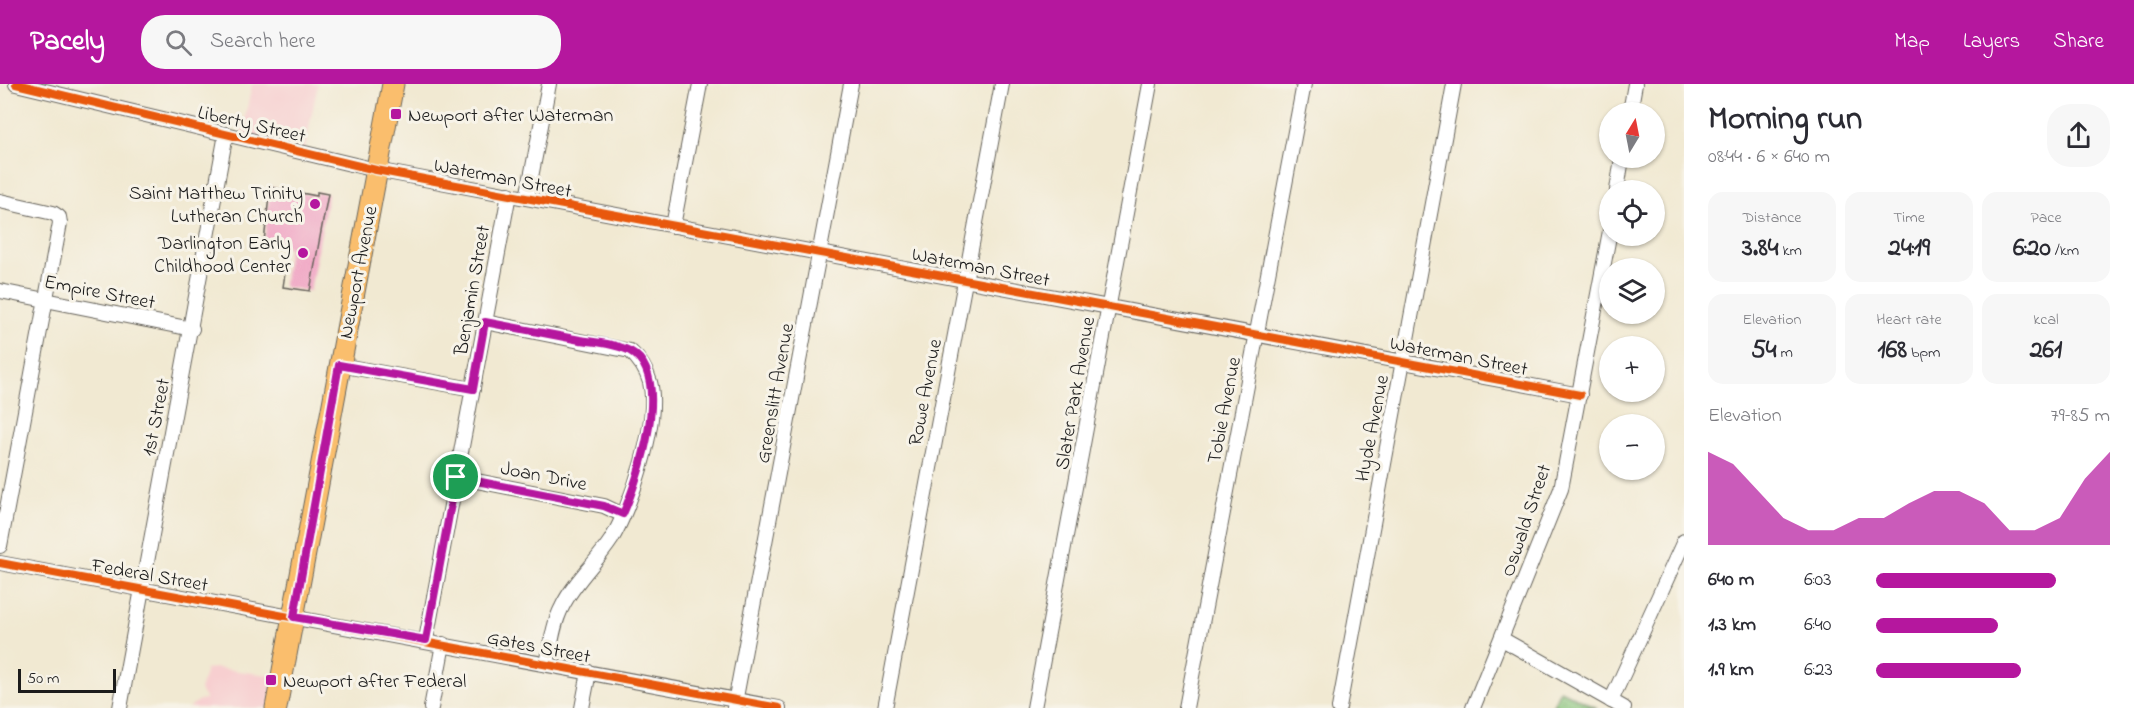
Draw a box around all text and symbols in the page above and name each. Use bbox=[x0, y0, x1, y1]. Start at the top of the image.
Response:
search box bbox=[141, 15, 561, 69]
text: Pacely bbox=[30, 22, 105, 63]
icon: search bbox=[162, 26, 195, 59]
text: Search here bbox=[210, 26, 315, 58]
text: Map bbox=[1894, 27, 1930, 57]
text: Layers bbox=[1963, 27, 2020, 57]
text: Share bbox=[2053, 27, 2104, 57]
text: Morning run bbox=[1708, 96, 1862, 144]
street label: Liberty Street bbox=[195, 99, 309, 152]
place label: Newport after Waterman bbox=[408, 102, 613, 131]
north arrow bbox=[1599, 102, 1665, 168]
map controls bbox=[1599, 102, 1665, 480]
button: share bbox=[2047, 104, 2110, 167]
marker: Newport after Waterman bbox=[389, 107, 403, 121]
text: 08:44 · 6 × 640 m bbox=[1708, 143, 1830, 172]
street label: Waterman Street bbox=[431, 152, 574, 207]
place label: Saint Matthew Trinity Lutheran Church bbox=[129, 180, 303, 232]
button: locate bbox=[1599, 180, 1665, 246]
marker: Saint Matthew Trinity Lutheran Church bbox=[308, 197, 322, 211]
street label: Newport Avenue bbox=[332, 204, 387, 341]
text: Distance bbox=[1743, 206, 1801, 230]
text: Time bbox=[1893, 206, 1925, 230]
text: Pace bbox=[2030, 206, 2062, 230]
street label: Benjamin Street bbox=[448, 223, 499, 359]
place label: Darlington Early Childhood Center bbox=[154, 230, 292, 282]
text: 3.84 bbox=[1742, 230, 1779, 268]
text: 24:19 bbox=[1888, 230, 1930, 268]
text: 6:20 bbox=[2013, 230, 2051, 268]
text: km bbox=[1779, 239, 1802, 263]
text: /km bbox=[2051, 239, 2079, 263]
street label: Waterman Street bbox=[909, 241, 1052, 296]
marker: Darlington Early Childhood Center bbox=[296, 246, 310, 260]
button: layers bbox=[1599, 258, 1665, 324]
street label: Empire Street bbox=[41, 268, 158, 318]
text: Elevation bbox=[1743, 308, 1801, 332]
text: Heart rate bbox=[1876, 308, 1942, 332]
text: kcal bbox=[2033, 308, 2059, 332]
street label: Slater Park Avenue bbox=[1049, 315, 1104, 472]
street label: Greenslitt Avenue bbox=[750, 321, 803, 466]
street label: Waterman Street bbox=[1387, 330, 1530, 385]
text: 54 bbox=[1751, 332, 1777, 370]
text: 168 bbox=[1877, 332, 1907, 370]
text: 261 bbox=[2030, 332, 2062, 370]
street label: Rowe Avenue bbox=[902, 336, 951, 448]
button: + bbox=[1599, 336, 1665, 402]
text: m bbox=[1777, 341, 1793, 365]
text: bpm bbox=[1907, 341, 1941, 365]
street label: Tobie Avenue bbox=[1201, 354, 1250, 466]
street label: Hyde Avenue bbox=[1349, 372, 1398, 484]
street label: 1st Street bbox=[136, 376, 179, 459]
text: Elevation bbox=[1708, 402, 1782, 431]
text: 79–85 m bbox=[2051, 402, 2110, 431]
button: − bbox=[1599, 414, 1665, 480]
pin bbox=[430, 451, 481, 502]
street label: Joan Drive bbox=[498, 455, 589, 500]
icon: arrive bbox=[439, 460, 472, 493]
street label: Oswald Street bbox=[1495, 460, 1560, 581]
street label: Federal Street bbox=[88, 552, 210, 601]
text: 640 m bbox=[1708, 566, 1754, 595]
text: 6:03 bbox=[1804, 566, 1831, 595]
text: 1.3 km bbox=[1708, 611, 1756, 640]
text: 6:40 bbox=[1804, 611, 1831, 640]
street label: Gates Street bbox=[484, 624, 593, 673]
text: 1.9 km bbox=[1708, 656, 1754, 685]
text: 6:23 bbox=[1804, 656, 1833, 685]
scale bar bbox=[18, 666, 116, 694]
text: 50 m bbox=[27, 667, 59, 691]
place label: Newport after Federal bbox=[283, 668, 466, 697]
marker: Newport after Federal bbox=[264, 673, 278, 687]

